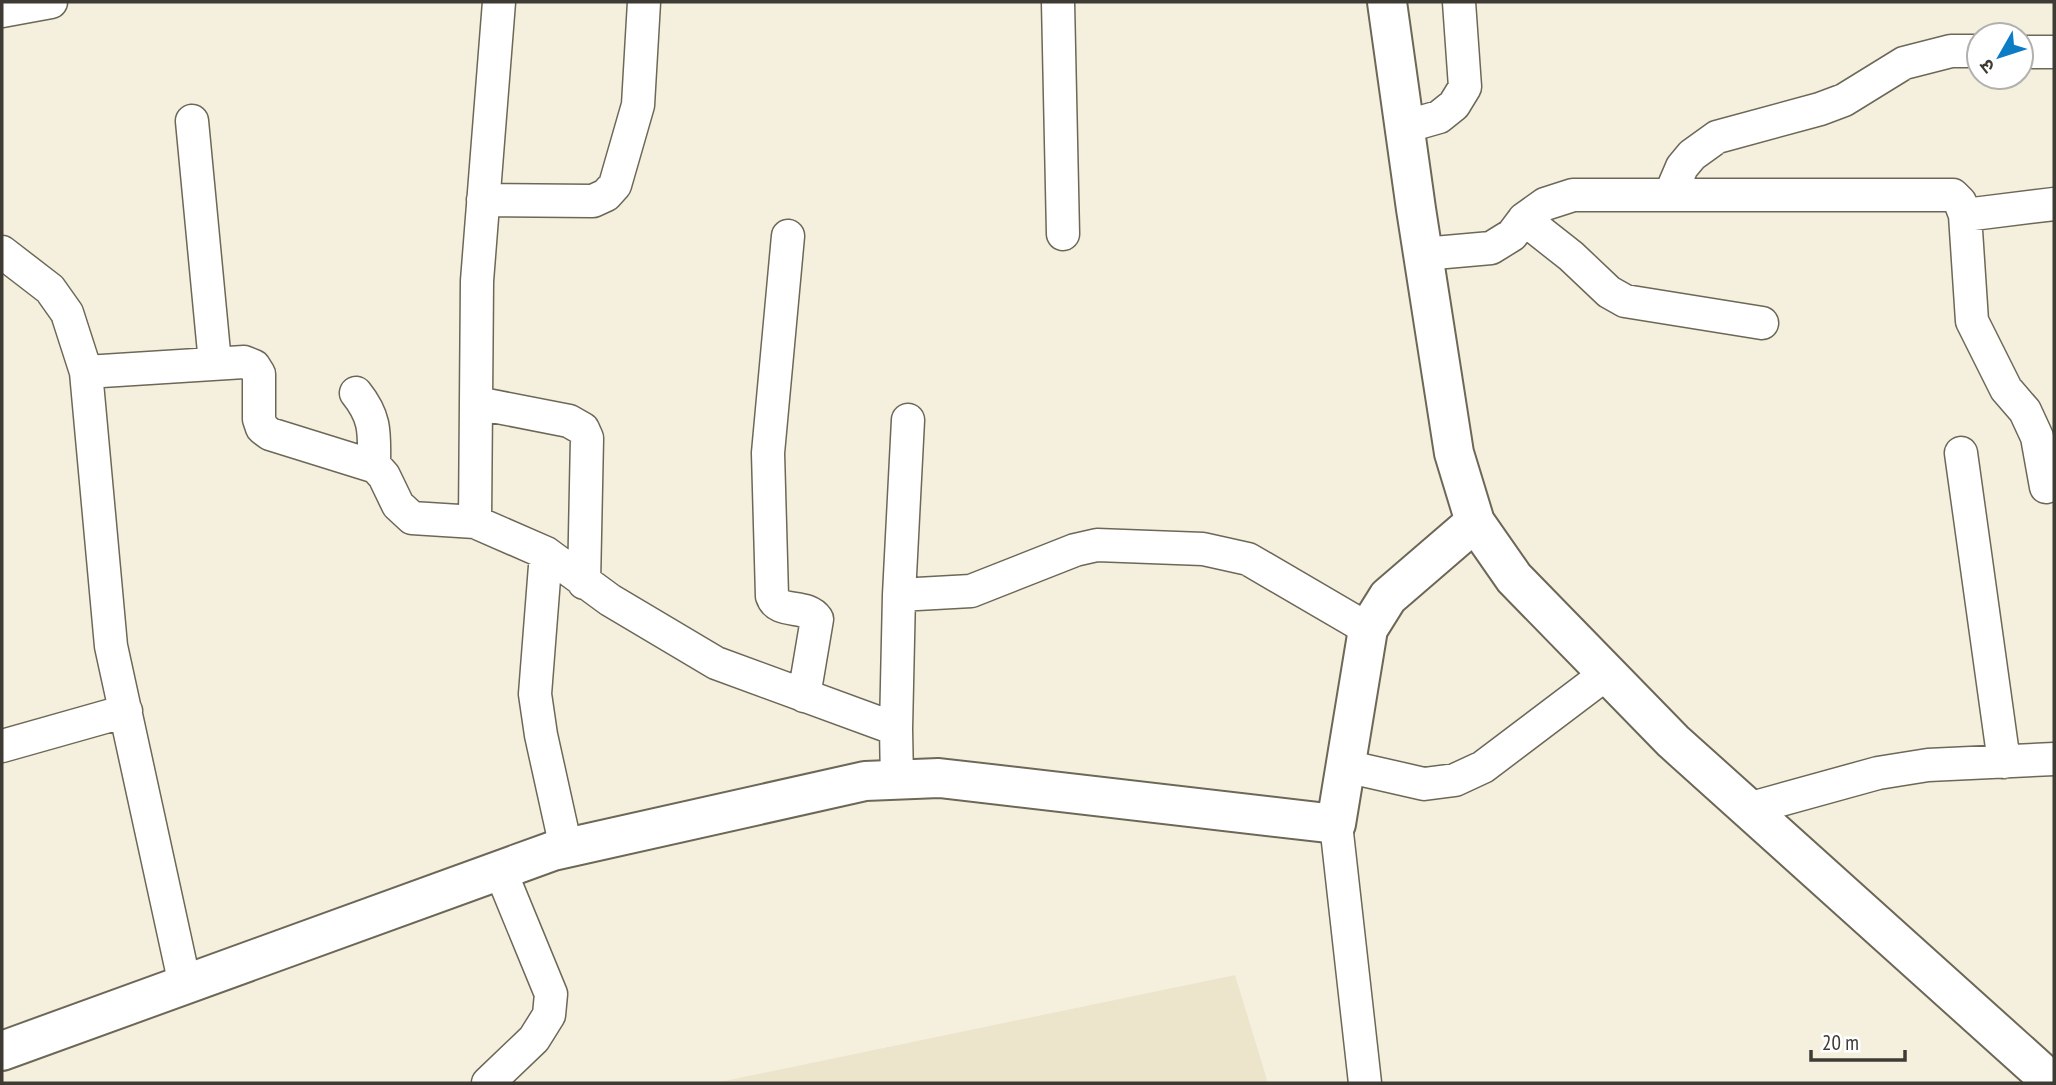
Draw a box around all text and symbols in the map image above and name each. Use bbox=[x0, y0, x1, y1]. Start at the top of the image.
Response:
north arrow bbox=[1965, 21, 2035, 91]
text: उ bbox=[1973, 54, 2000, 79]
scale bar bbox=[1811, 1018, 1906, 1062]
text: 20 m bbox=[1822, 1029, 1859, 1056]

